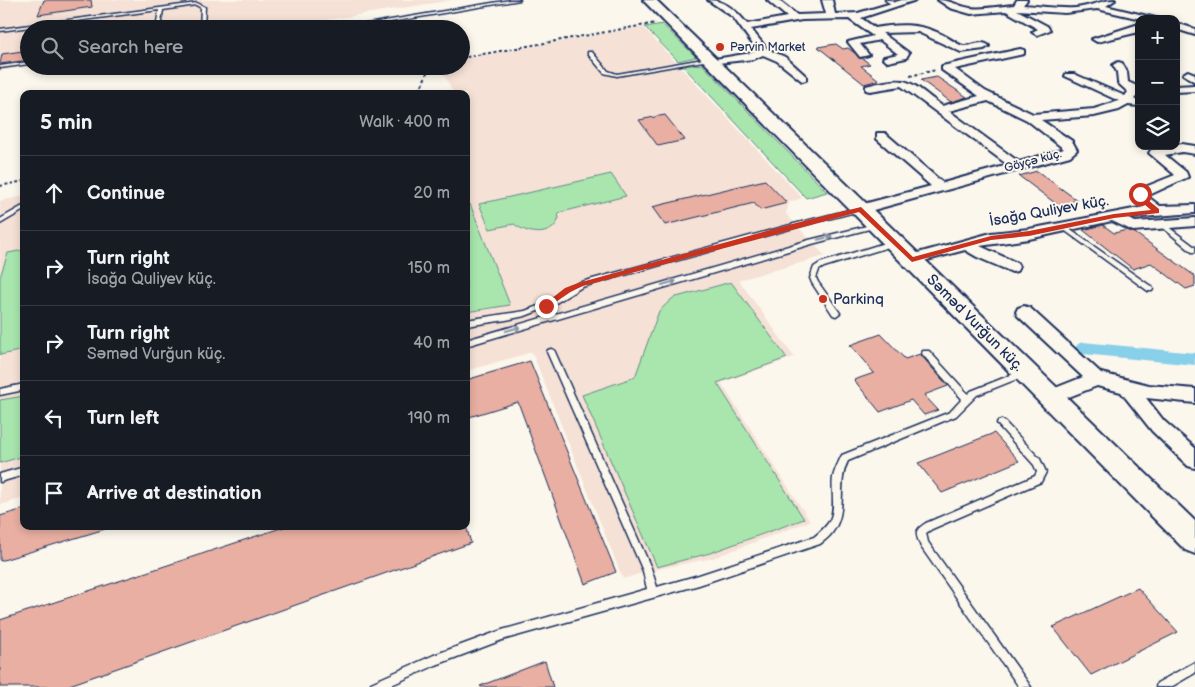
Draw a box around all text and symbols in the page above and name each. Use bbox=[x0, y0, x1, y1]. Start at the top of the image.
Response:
map controls bbox=[1135, 15, 1180, 150]
button: + bbox=[1135, 15, 1180, 60]
search box bbox=[20, 20, 470, 75]
icon: search bbox=[38, 34, 66, 62]
text: Search here bbox=[78, 36, 183, 59]
place label: Pərvin Market bbox=[730, 40, 806, 55]
marker: Pərvin Market bbox=[714, 41, 726, 53]
button: − bbox=[1135, 60, 1180, 105]
button: layers bbox=[1135, 105, 1180, 150]
text: 5 min bbox=[40, 110, 93, 135]
text: Walk · 400 m bbox=[359, 113, 450, 132]
street label: Göyçə küç. bbox=[1003, 146, 1063, 176]
icon: ahead bbox=[40, 179, 68, 207]
text: Continue bbox=[87, 182, 165, 205]
route start bbox=[1129, 183, 1152, 206]
text: 20 m bbox=[414, 184, 450, 203]
street label: İsağa Quliyev küç. bbox=[988, 191, 1110, 231]
one-way arrow bbox=[817, 233, 833, 243]
text: Turn right bbox=[87, 247, 170, 270]
icon: right bbox=[40, 254, 68, 282]
text: 150 m bbox=[408, 259, 450, 278]
text: İsağa Quliyev küç. bbox=[87, 270, 216, 289]
street label: Səməd Vurğun küç. bbox=[922, 270, 1028, 376]
one-way arrow bbox=[661, 278, 677, 288]
place label: Parkinq bbox=[833, 290, 884, 309]
marker: Parkinq bbox=[817, 293, 829, 305]
route end bbox=[535, 295, 558, 318]
text: Turn right bbox=[87, 322, 170, 345]
one-way arrow bbox=[505, 323, 521, 333]
icon: right bbox=[40, 329, 68, 357]
text: 40 m bbox=[413, 334, 450, 353]
text: Səməd Vurğun küç. bbox=[87, 345, 225, 364]
icon: left bbox=[40, 404, 68, 432]
text: Turn left bbox=[87, 407, 159, 430]
text: 190 m bbox=[408, 409, 450, 428]
icon: arrive bbox=[40, 479, 68, 507]
text: Arrive at destination bbox=[87, 482, 262, 505]

